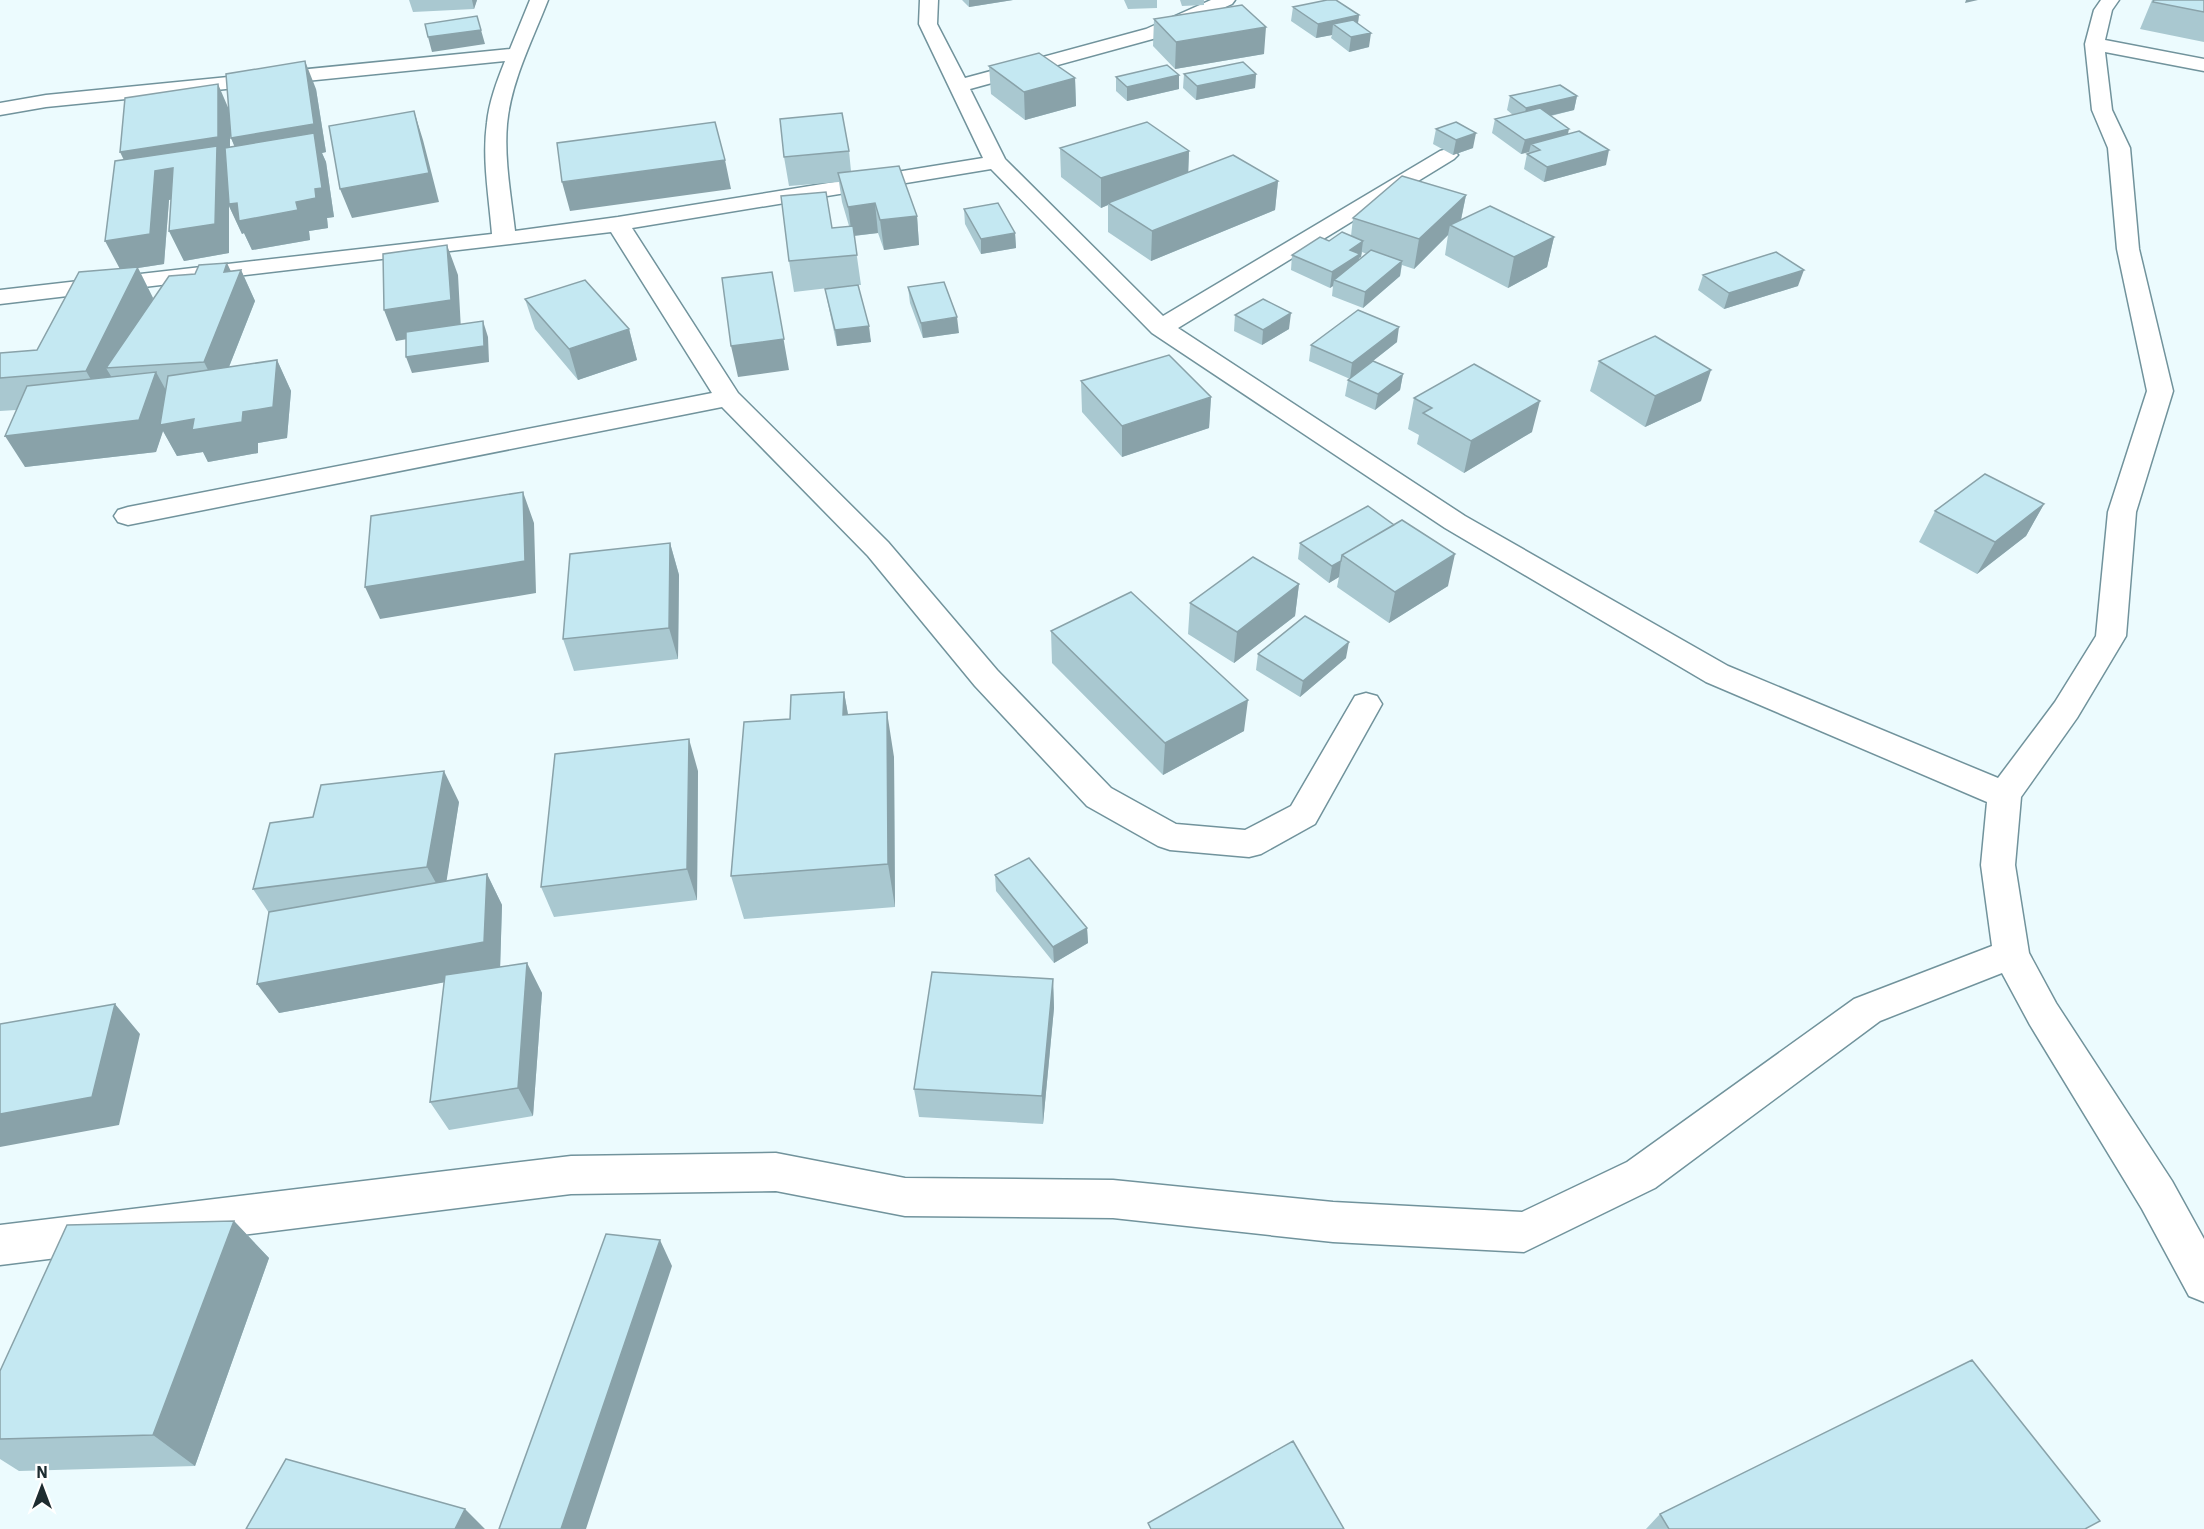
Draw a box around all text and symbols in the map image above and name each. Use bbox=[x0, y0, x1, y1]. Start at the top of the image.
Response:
north arrow bbox=[12, 1457, 72, 1517]
text: N bbox=[36, 1462, 48, 1482]

